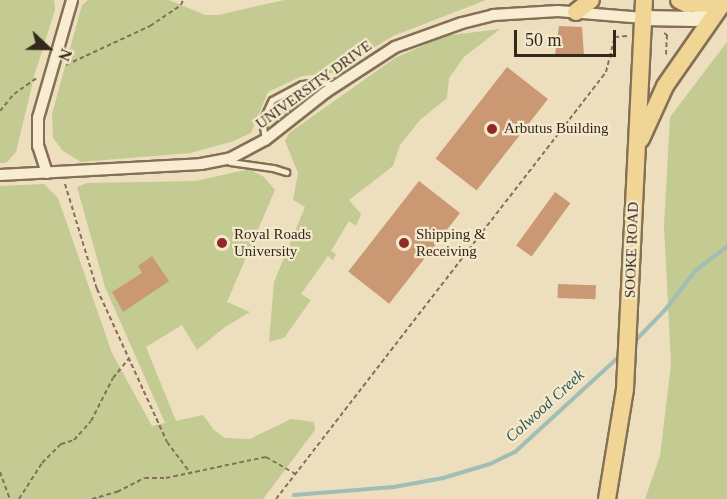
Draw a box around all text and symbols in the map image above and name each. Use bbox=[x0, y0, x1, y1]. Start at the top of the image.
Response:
north arrow bbox=[18, 18, 78, 78]
scale bar bbox=[517, 18, 619, 56]
text: 50 m bbox=[525, 30, 562, 50]
street label: UNIVERSITY DRIVE bbox=[252, 37, 376, 133]
text: N bbox=[55, 46, 75, 63]
place label: Arbutus Building bbox=[504, 120, 609, 138]
marker: Arbutus Building bbox=[485, 122, 499, 136]
street label: SOOKE ROAD bbox=[621, 202, 643, 298]
place label: Royal Roads University bbox=[234, 225, 311, 260]
place label: Shipping & Receiving bbox=[416, 225, 486, 260]
marker: Royal Roads University bbox=[215, 236, 229, 250]
marker: Shipping & Receiving bbox=[397, 236, 411, 250]
water label: Colwood Creek bbox=[502, 366, 588, 446]

